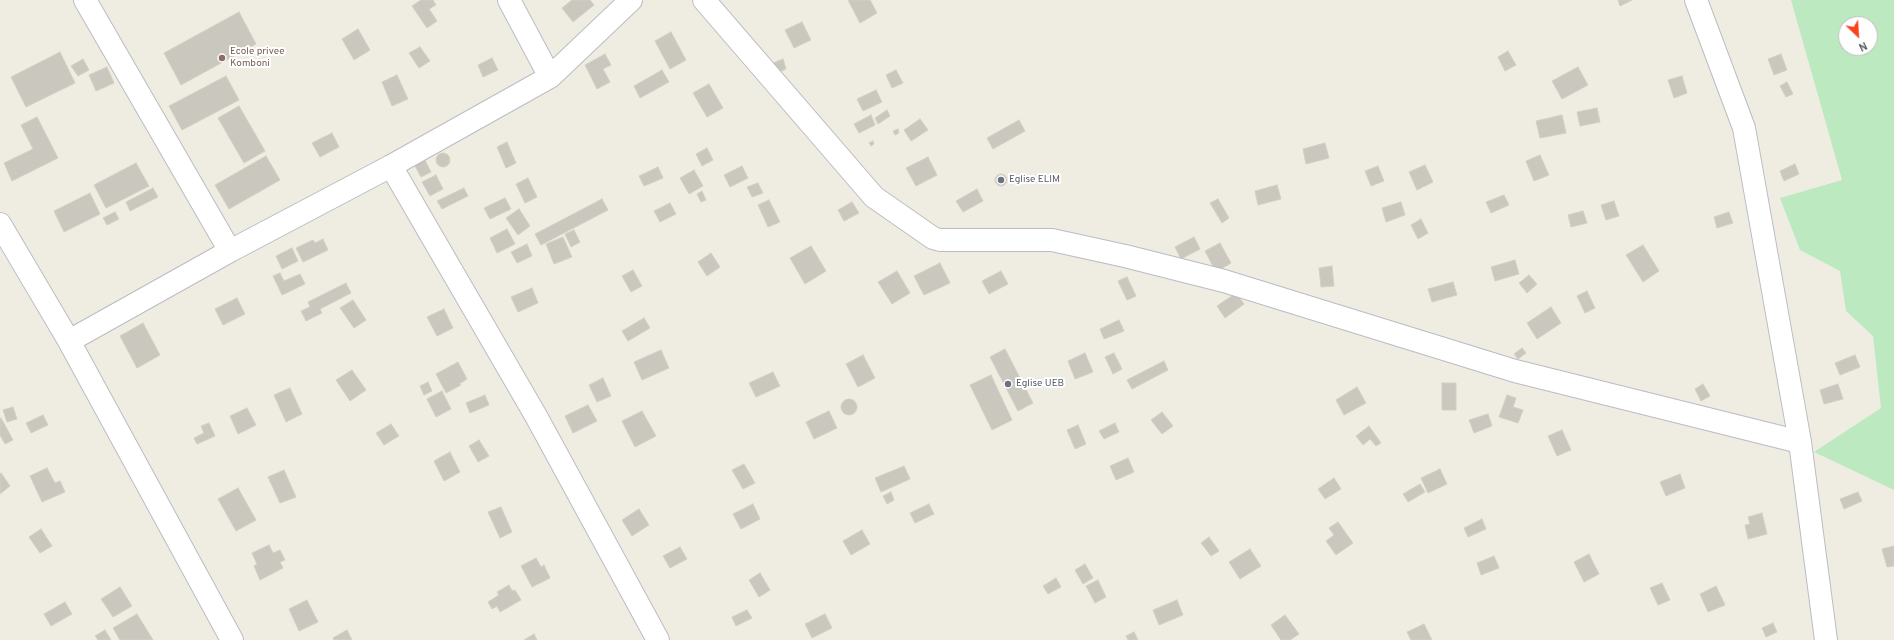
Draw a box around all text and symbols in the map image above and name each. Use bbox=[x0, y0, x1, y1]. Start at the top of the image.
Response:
north arrow bbox=[1838, 16, 1878, 56]
text: N bbox=[1856, 38, 1869, 54]
place label: Ecole privee Komboni bbox=[230, 46, 285, 70]
marker: Ecole privee Komboni bbox=[217, 53, 227, 63]
place label: Eglise ELIM bbox=[1009, 174, 1060, 186]
marker: Eglise ELIM bbox=[996, 175, 1006, 185]
place label: Eglise UEB bbox=[1016, 378, 1064, 390]
marker: Eglise UEB bbox=[1003, 379, 1013, 389]

